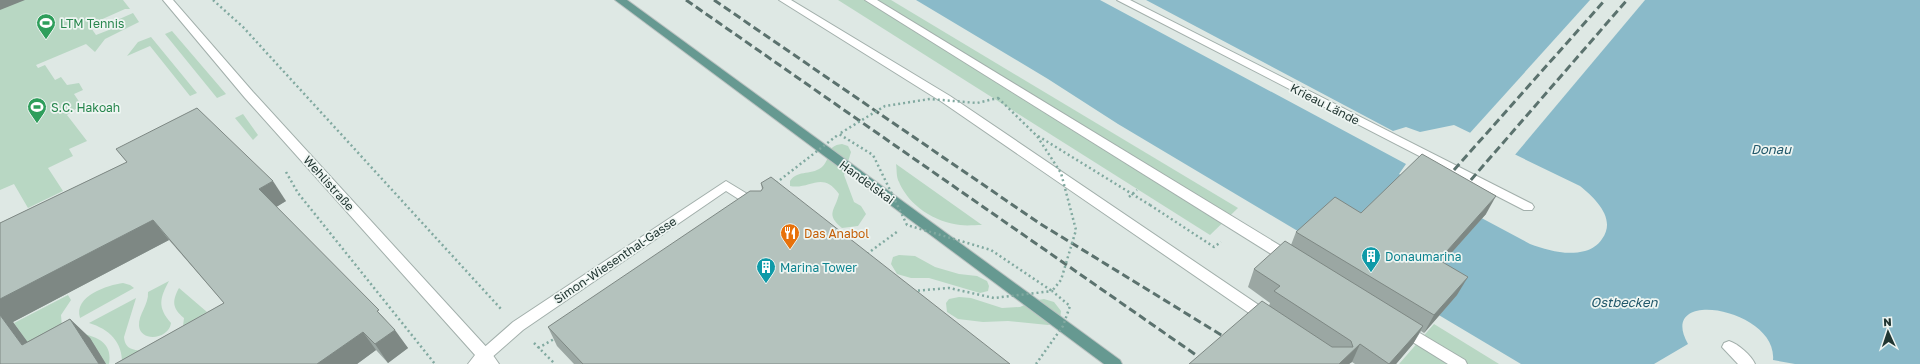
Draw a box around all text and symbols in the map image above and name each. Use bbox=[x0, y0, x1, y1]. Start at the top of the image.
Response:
sports icon: LTM Tennis bbox=[35, 12, 57, 40]
place label: LTM Tennis bbox=[60, 16, 124, 31]
street label: Krieau Lände bbox=[1288, 80, 1362, 128]
sports icon: S.C. Hakoah bbox=[26, 96, 48, 124]
place label: S.C. Hakoah bbox=[51, 100, 120, 115]
water label: Donau bbox=[1751, 141, 1792, 157]
street label: Wehlistraße bbox=[300, 152, 358, 214]
street label: Handelskai bbox=[837, 157, 897, 207]
street label: Simon-Wiesenthal-Gasse bbox=[551, 213, 679, 307]
restaurant icon: Das Anabol bbox=[779, 222, 801, 250]
place label: Das Anabol bbox=[804, 226, 869, 241]
building icon: Donaumarina bbox=[1360, 245, 1382, 273]
place label: Donaumarina bbox=[1385, 249, 1461, 264]
building icon: Marina Tower bbox=[755, 256, 777, 284]
place label: Marina Tower bbox=[780, 260, 857, 275]
water label: Ostbecken bbox=[1591, 294, 1658, 310]
north arrow bbox=[1868, 312, 1908, 352]
text: N bbox=[1883, 315, 1892, 328]

